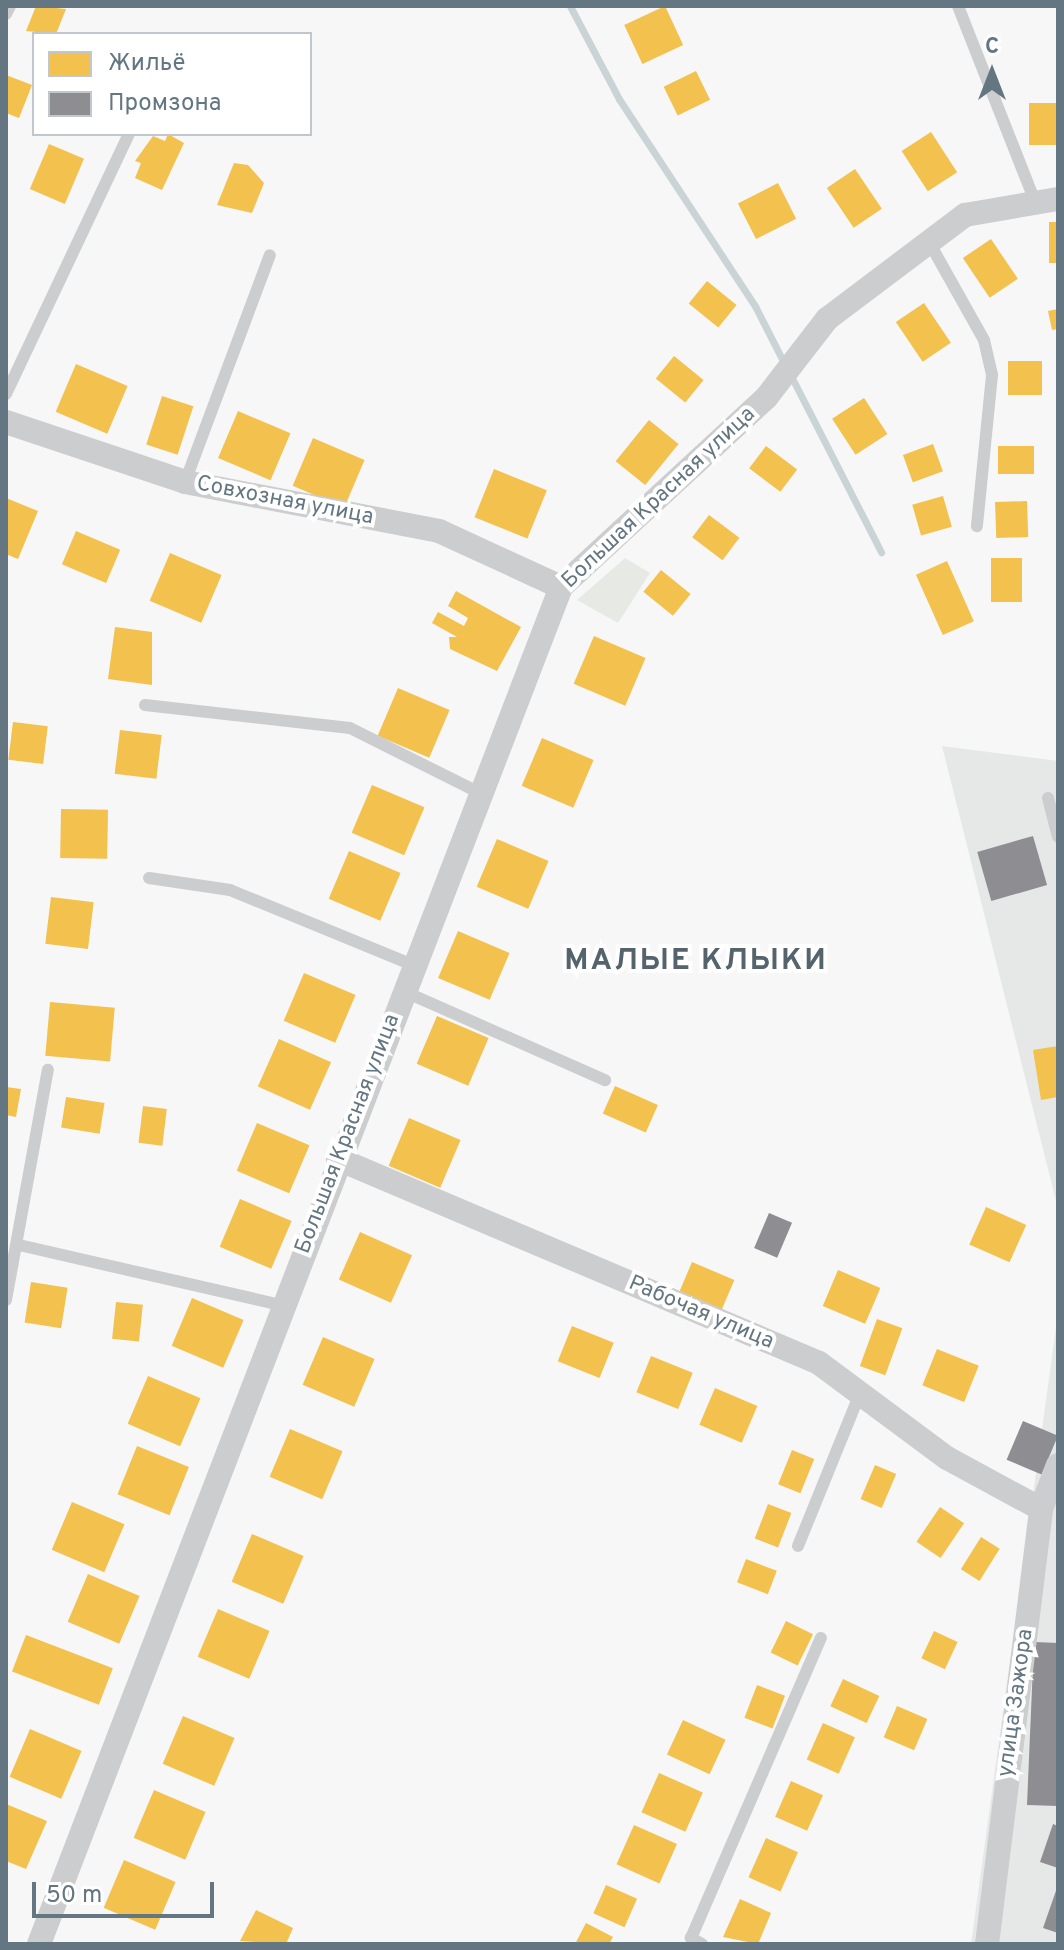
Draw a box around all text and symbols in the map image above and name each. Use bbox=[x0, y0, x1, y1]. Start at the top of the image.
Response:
legend bbox=[32, 32, 312, 136]
north arrow bbox=[952, 32, 1032, 112]
text: С bbox=[985, 34, 999, 61]
text: Жильё bbox=[108, 49, 185, 79]
text: Промзона bbox=[108, 89, 221, 119]
street label: Большая Красная улица bbox=[557, 402, 761, 594]
street label: Совхозная улица bbox=[194, 471, 376, 531]
district label: МАЛЫЕ КЛЫКИ bbox=[564, 944, 828, 980]
street label: Большая Красная улица bbox=[290, 1010, 406, 1258]
street label: Рабочая улица bbox=[624, 1271, 778, 1355]
street label: улица Зажора bbox=[993, 1627, 1039, 1779]
scale bar bbox=[36, 1866, 218, 1916]
text: 50 m bbox=[46, 1881, 102, 1911]

